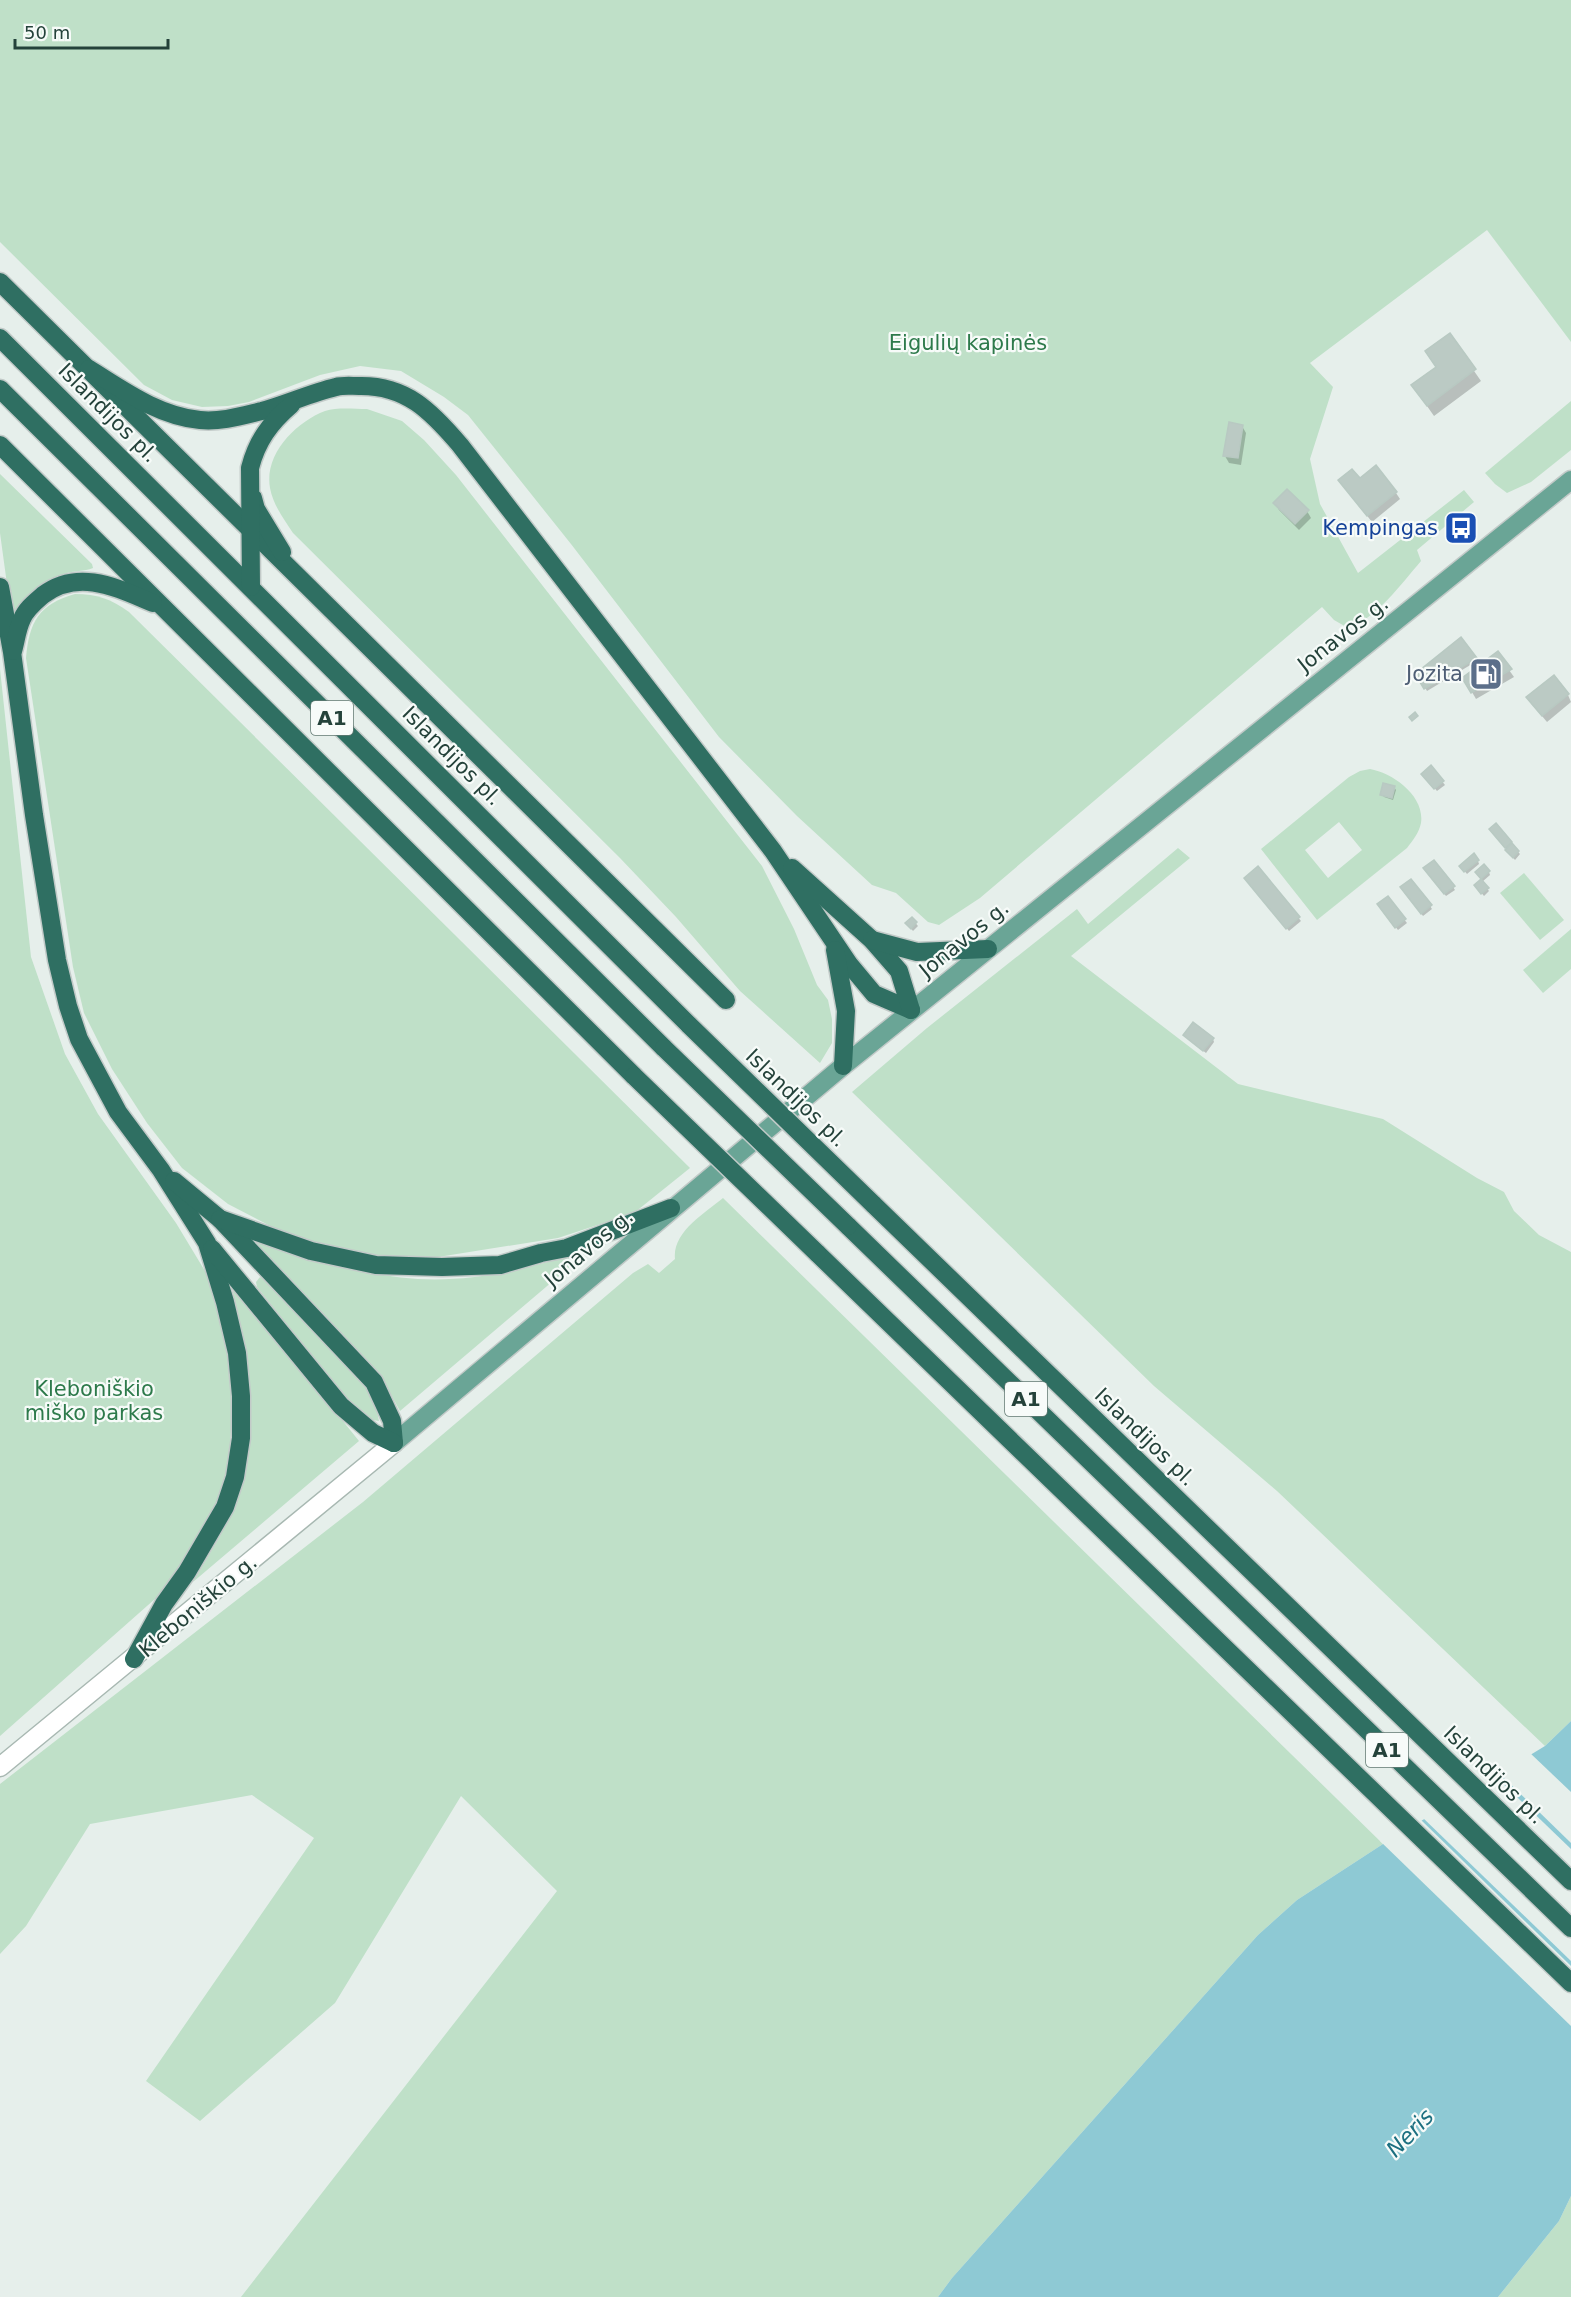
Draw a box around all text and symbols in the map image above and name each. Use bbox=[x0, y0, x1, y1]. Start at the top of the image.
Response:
scale bar bbox=[15, 12, 168, 50]
text: 50 m bbox=[24, 22, 70, 43]
park label: Eigulių kapinės bbox=[889, 331, 1047, 355]
street label: Islandijos pl. bbox=[53, 358, 163, 468]
bus stop icon: Kempingas bbox=[1443, 510, 1479, 546]
place label: Kempingas bbox=[1322, 516, 1438, 540]
street label: Jonavos g. bbox=[1291, 591, 1393, 678]
fuel station icon: Jozita bbox=[1468, 656, 1504, 692]
place label: Jozita bbox=[1404, 662, 1463, 686]
road number: A1 bbox=[311, 701, 353, 735]
street label: Islandijos pl. bbox=[397, 701, 507, 811]
street label: Jonavos g. bbox=[913, 896, 1014, 984]
street label: Islandijos pl. bbox=[741, 1044, 851, 1152]
street label: Jonavos g. bbox=[538, 1204, 638, 1293]
park label: Kleboniškio miško parkas bbox=[25, 1377, 163, 1425]
road number: A1 bbox=[1005, 1382, 1047, 1416]
street label: Islandijos pl. bbox=[1090, 1383, 1200, 1491]
street label: Kleboniškio g. bbox=[134, 1550, 262, 1662]
street label: Islandijos pl. bbox=[1439, 1721, 1549, 1829]
road number: A1 bbox=[1366, 1733, 1408, 1767]
water label: Neris bbox=[1381, 2104, 1439, 2162]

